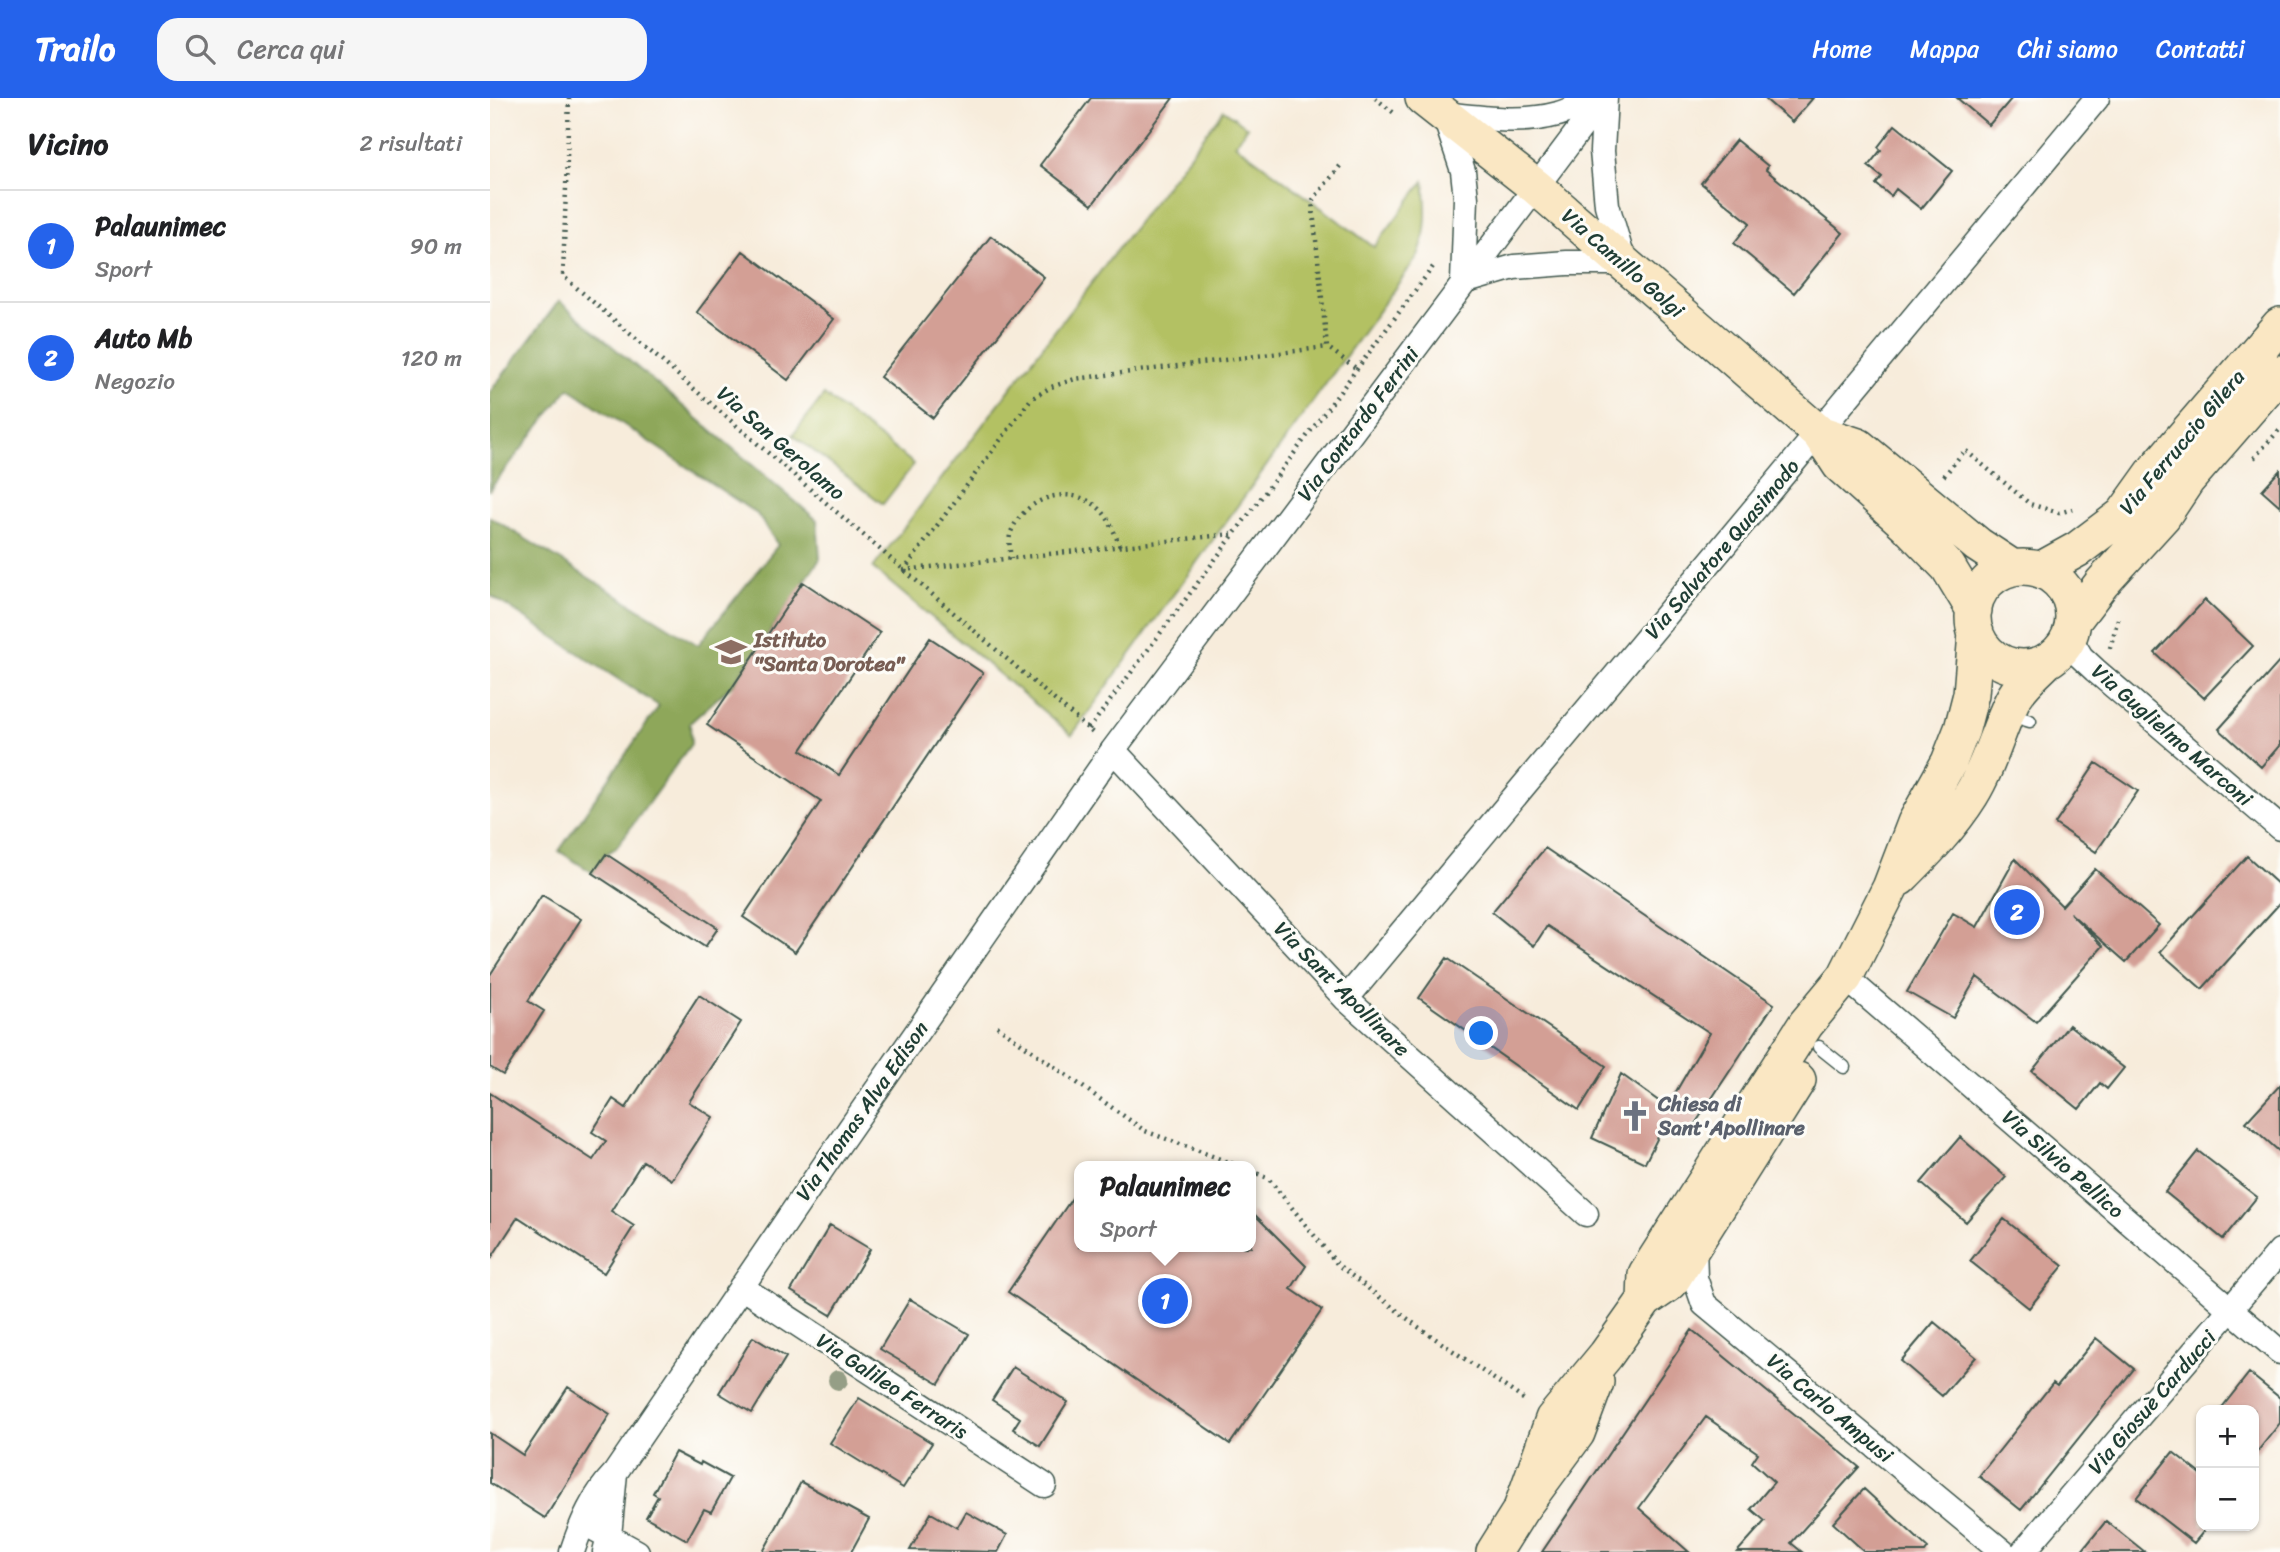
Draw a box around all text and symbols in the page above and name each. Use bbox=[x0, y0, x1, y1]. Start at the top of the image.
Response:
search box bbox=[157, 18, 647, 81]
text: Trailo bbox=[35, 20, 115, 78]
text: Cerca qui bbox=[237, 26, 344, 72]
text: Home bbox=[1812, 28, 1872, 70]
text: Mappa bbox=[1910, 28, 1979, 70]
text: Chi siamo bbox=[2017, 28, 2118, 70]
text: Contatti bbox=[2156, 28, 2245, 70]
icon: search bbox=[181, 30, 219, 68]
text: Vicino bbox=[28, 117, 108, 171]
text: 2 risultati bbox=[360, 123, 462, 164]
street label: Via Camillo Golgi bbox=[1552, 198, 1694, 329]
text: Palaunimec bbox=[95, 203, 226, 249]
text: 1 bbox=[46, 226, 56, 267]
text: 90 m bbox=[410, 226, 462, 267]
text: Sport bbox=[95, 249, 152, 290]
text: Auto Mb bbox=[95, 315, 192, 361]
street label: Via Contardo Ferrini bbox=[1287, 337, 1430, 510]
text: 2 bbox=[44, 338, 58, 379]
text: 120 m bbox=[401, 338, 462, 379]
street label: Via Ferruccio Gilera bbox=[2109, 360, 2255, 524]
text: Negozio bbox=[95, 361, 175, 402]
street label: Via San Gerolamo bbox=[708, 376, 855, 510]
street label: Via Salvatore Quasimodo bbox=[1634, 450, 1810, 648]
place label: Istituto "Santa Dorotea" bbox=[753, 621, 907, 683]
school or university icon: Istituto "Santa Dorotea" bbox=[714, 635, 748, 669]
street label: Via Guglielmo Marconi bbox=[2082, 654, 2262, 817]
pin: 2 bbox=[1994, 886, 2040, 938]
street label: Via Sant'Apollinare bbox=[1265, 912, 1420, 1067]
street label: Via Thomas Alva Edison bbox=[785, 1013, 939, 1209]
your location bbox=[1464, 1016, 1498, 1050]
place label: Chiesa di Sant'Apollinare bbox=[1657, 1085, 1805, 1147]
church icon: Chiesa di Sant'Apollinare bbox=[1618, 1099, 1652, 1133]
street label: Via Silvio Pellico bbox=[1993, 1100, 2133, 1229]
popup bbox=[1074, 1161, 1256, 1252]
text: Palaunimec bbox=[1100, 1163, 1230, 1209]
text: Sport bbox=[1100, 1209, 1157, 1250]
pin: 1 bbox=[1142, 1275, 1188, 1327]
street label: Via Giosuè Carducci bbox=[2078, 1320, 2227, 1483]
street label: Via Galileo Ferraris bbox=[808, 1322, 976, 1450]
street label: Via Carlo Ampusi bbox=[1758, 1343, 1903, 1474]
map controls bbox=[2196, 1405, 2259, 1531]
button: + bbox=[2196, 1405, 2259, 1468]
button: − bbox=[2196, 1468, 2259, 1531]

